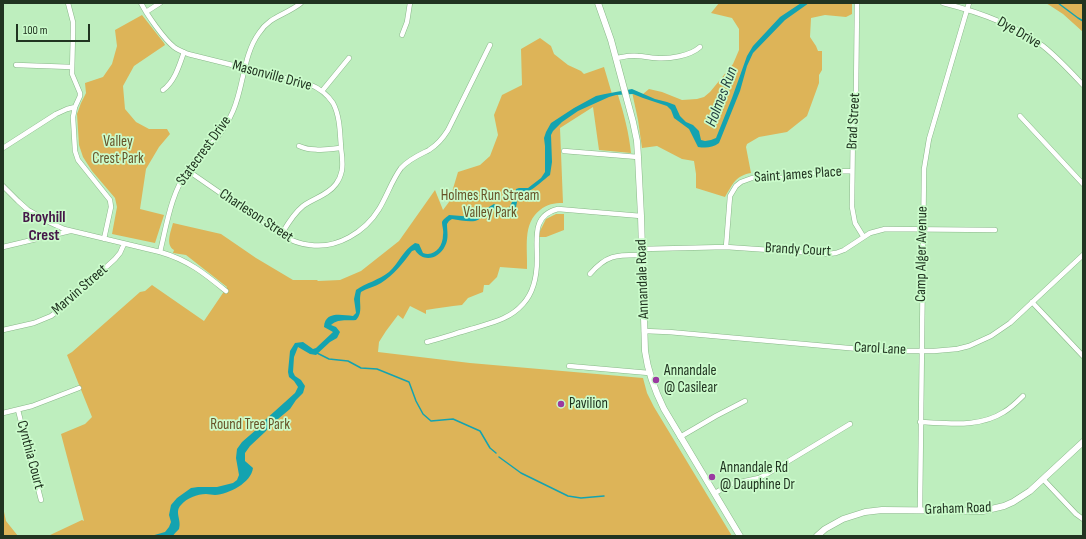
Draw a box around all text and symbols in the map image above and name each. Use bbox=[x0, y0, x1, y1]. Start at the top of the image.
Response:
street label: Dye Drive bbox=[994, 13, 1044, 53]
scale bar bbox=[18, 16, 92, 42]
text: 100 m bbox=[23, 23, 48, 38]
street label: Masonville Drive bbox=[230, 57, 314, 95]
water label: Holmes Run bbox=[702, 64, 742, 130]
street label: Brad Street bbox=[844, 92, 864, 150]
street label: Statecrest Drive bbox=[173, 113, 235, 189]
park label: Valley Crest Park bbox=[92, 133, 144, 168]
street label: Saint James Place bbox=[754, 163, 842, 187]
street label: Charleson Street bbox=[216, 185, 296, 247]
park label: Holmes Run Stream Valley Park bbox=[441, 187, 539, 222]
street label: Camp Alger Avenue bbox=[912, 206, 932, 302]
district label: Broyhill Crest bbox=[23, 208, 65, 246]
street label: Annandale Road bbox=[633, 239, 653, 319]
street label: Brandy Court bbox=[765, 239, 831, 261]
street label: Marvin Street bbox=[48, 261, 112, 319]
street label: Carol Lane bbox=[854, 339, 906, 359]
place label: Annandale @ Casilear bbox=[664, 362, 717, 397]
marker: Annandale @ Casilear bbox=[651, 375, 661, 385]
place label: Pavilion bbox=[569, 395, 608, 413]
marker: Pavilion bbox=[556, 399, 566, 409]
park label: Round Tree Park bbox=[210, 416, 290, 434]
street label: Cynthia Court bbox=[12, 419, 48, 491]
place label: Annandale Rd @ Dauphine Dr bbox=[720, 459, 795, 494]
marker: Annandale Rd @ Dauphine Dr bbox=[707, 472, 717, 482]
street label: Graham Road bbox=[924, 499, 992, 519]

